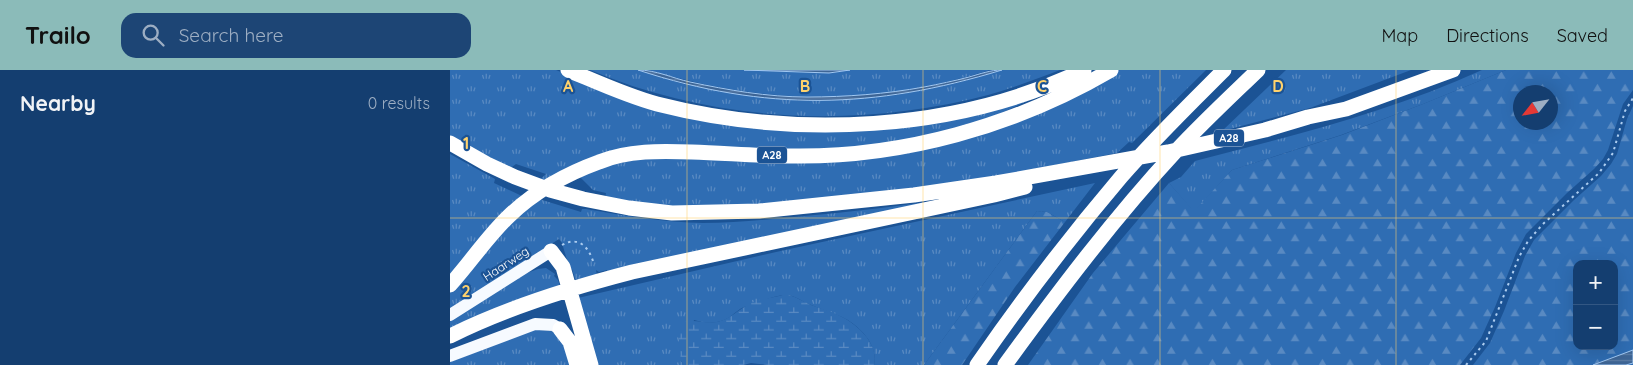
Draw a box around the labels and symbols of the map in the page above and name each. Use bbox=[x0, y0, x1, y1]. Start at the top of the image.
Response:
text: A bbox=[563, 76, 574, 96]
text: B bbox=[800, 76, 810, 96]
text: C bbox=[1037, 76, 1047, 96]
text: D bbox=[1272, 76, 1284, 96]
north arrow bbox=[1513, 85, 1558, 130]
road number: A28 bbox=[1214, 129, 1244, 146]
text: 1 bbox=[463, 133, 469, 153]
road number: A28 bbox=[757, 146, 787, 164]
street label: Haarweg bbox=[480, 243, 532, 284]
text: 2 bbox=[461, 281, 471, 301]

